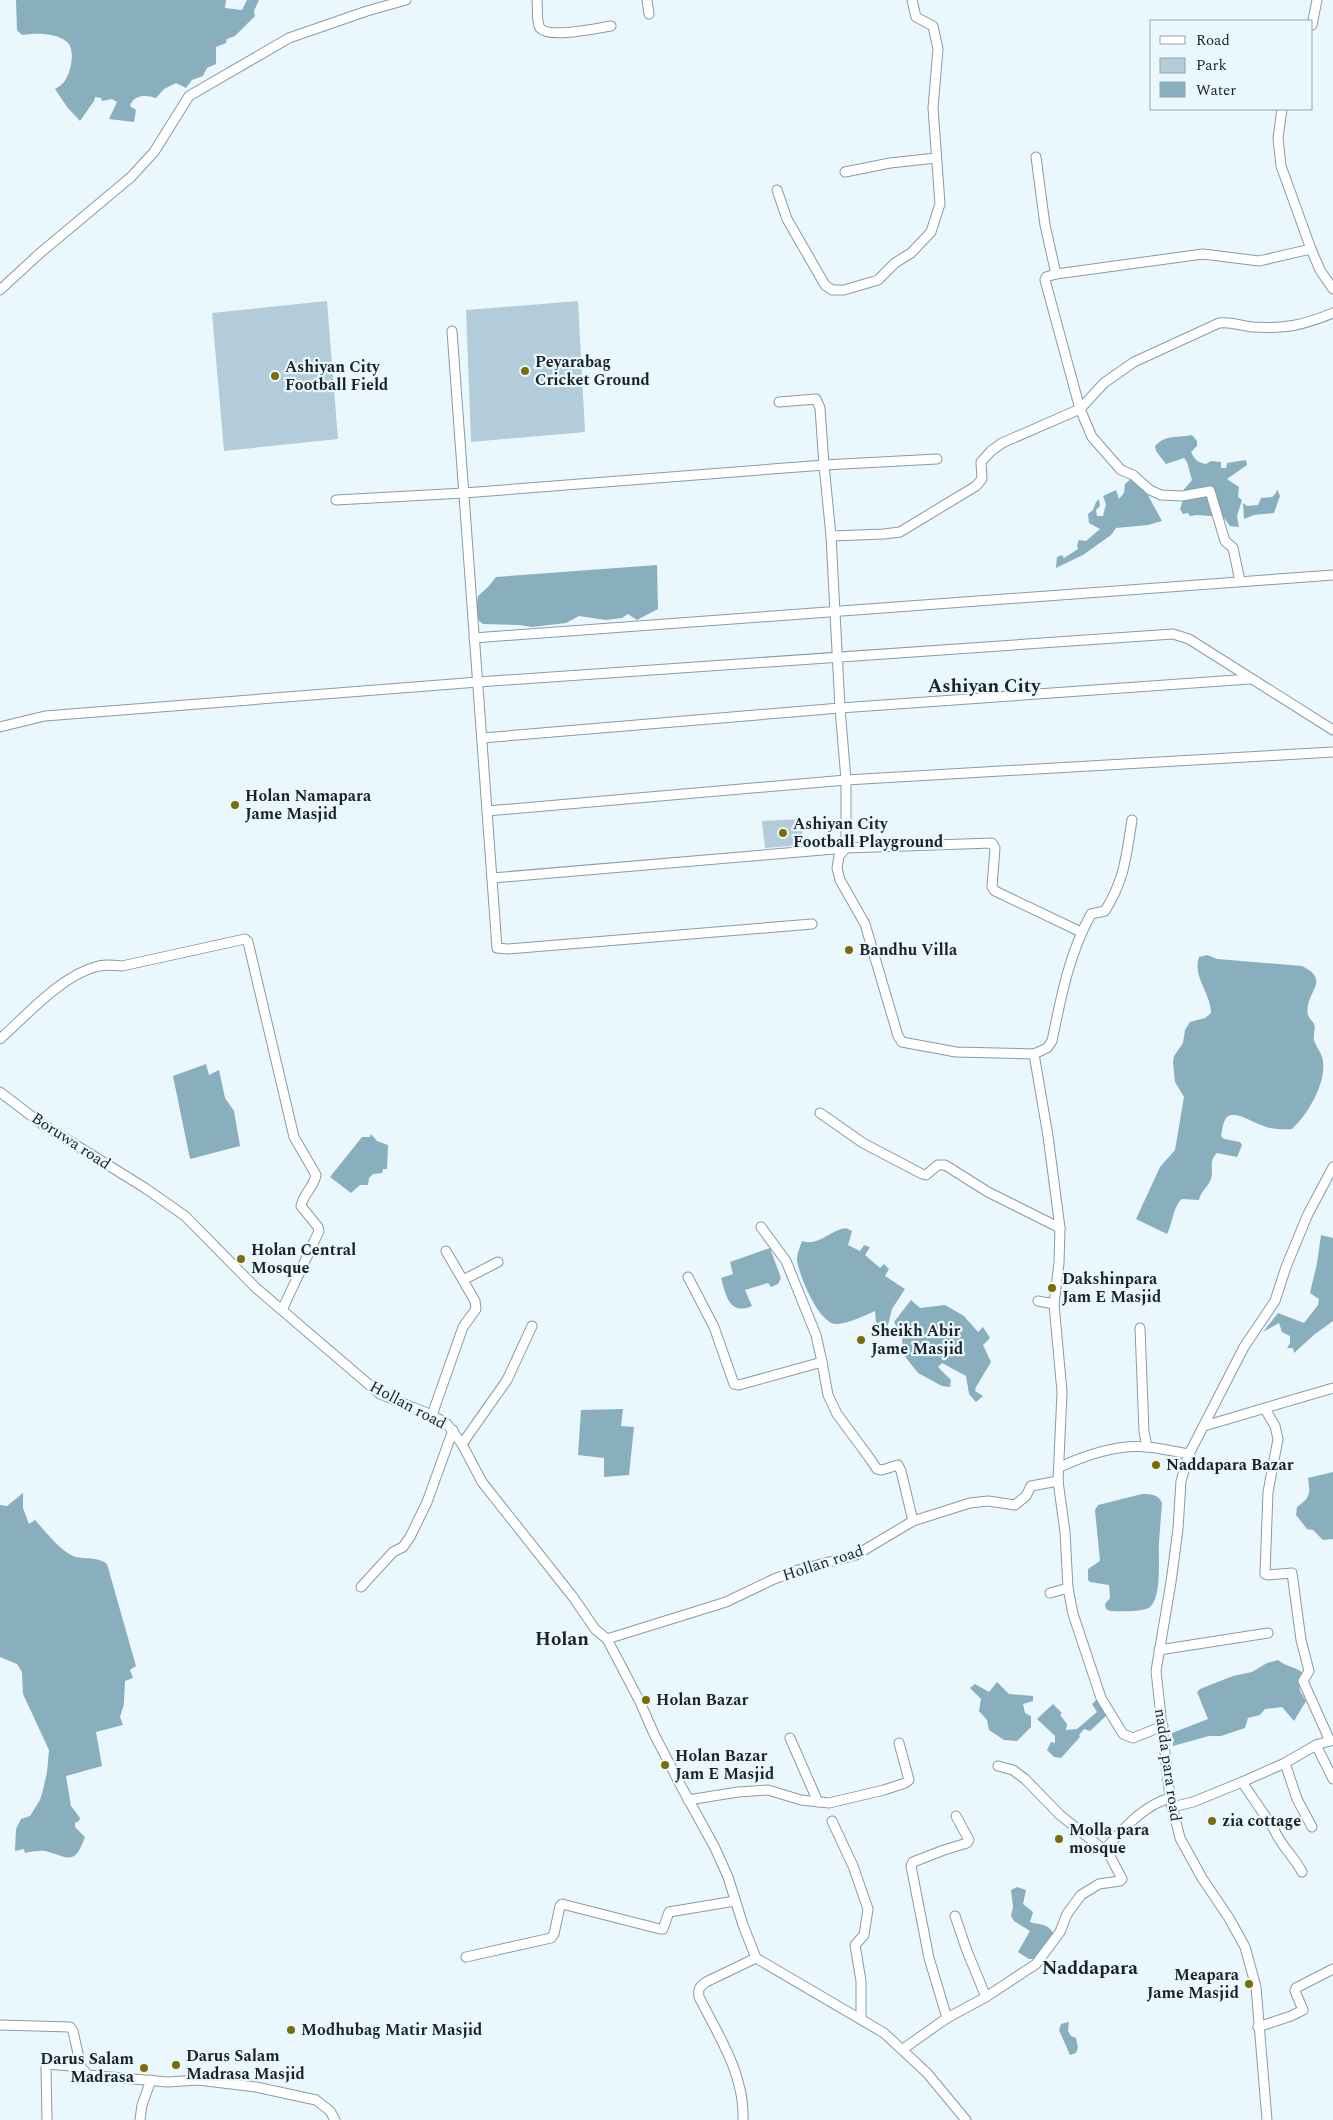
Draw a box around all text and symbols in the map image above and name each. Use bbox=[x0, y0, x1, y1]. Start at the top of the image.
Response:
legend bbox=[1150, 20, 1313, 110]
text: Road bbox=[1196, 29, 1230, 52]
text: Park bbox=[1196, 54, 1227, 77]
text: Water bbox=[1196, 79, 1236, 102]
place label: Peyarabag Cricket Ground bbox=[535, 350, 650, 392]
place label: Ashiyan City Football Field bbox=[285, 355, 388, 397]
marker: Peyarabag Cricket Ground bbox=[519, 365, 531, 377]
marker: Ashiyan City Football Field bbox=[269, 370, 281, 382]
district label: Ashiyan City bbox=[928, 672, 1041, 701]
place label: Holan Namapara Jame Masjid bbox=[245, 784, 372, 826]
marker: Holan Namapara Jame Masjid bbox=[229, 799, 241, 811]
place label: Ashiyan City Football Playground bbox=[793, 812, 943, 854]
marker: Ashiyan City Football Playground bbox=[777, 827, 789, 839]
place label: Bandhu Villa bbox=[859, 938, 958, 962]
marker: Bandhu Villa bbox=[843, 944, 855, 956]
street label: Boruwa road bbox=[27, 1106, 115, 1176]
place label: Holan Central Mosque bbox=[251, 1238, 356, 1280]
marker: Holan Central Mosque bbox=[235, 1253, 247, 1265]
place label: Dakshinpara Jam E Masjid bbox=[1062, 1267, 1161, 1309]
marker: Dakshinpara Jam E Masjid bbox=[1046, 1282, 1058, 1294]
place label: Sheikh Abir Jame Masjid bbox=[871, 1319, 963, 1361]
marker: Sheikh Abir Jame Masjid bbox=[855, 1334, 867, 1346]
street label: Hollan road bbox=[365, 1375, 451, 1435]
place label: Naddapara Bazar bbox=[1166, 1453, 1294, 1477]
marker: Naddapara Bazar bbox=[1150, 1459, 1162, 1471]
street label: Hollan road bbox=[779, 1539, 867, 1587]
district label: Holan bbox=[535, 1625, 589, 1654]
place label: Holan Bazar bbox=[656, 1688, 748, 1712]
marker: Holan Bazar bbox=[640, 1694, 652, 1706]
street label: nadda para road bbox=[1148, 1707, 1188, 1823]
place label: Holan Bazar Jam E Masjid bbox=[675, 1744, 774, 1786]
marker: Holan Bazar Jam E Masjid bbox=[659, 1759, 671, 1771]
place label: zia cottage bbox=[1222, 1809, 1301, 1833]
marker: zia cottage bbox=[1206, 1815, 1218, 1827]
place label: Molla para mosque bbox=[1069, 1818, 1150, 1860]
marker: Molla para mosque bbox=[1053, 1833, 1065, 1845]
district label: Naddapara bbox=[1042, 1954, 1138, 1983]
place label: Meapara Jame Masjid bbox=[1147, 1963, 1240, 2005]
marker: Meapara Jame Masjid bbox=[1243, 1978, 1255, 1990]
place label: Modhubag Matir Masjid bbox=[301, 2018, 482, 2042]
marker: Modhubag Matir Masjid bbox=[285, 2024, 297, 2036]
place label: Darus Salam Madrasa Masjid bbox=[186, 2044, 305, 2086]
place label: Darus Salam Madrasa bbox=[40, 2047, 135, 2089]
marker: Darus Salam Madrasa Masjid bbox=[170, 2059, 182, 2071]
marker: Darus Salam Madrasa bbox=[138, 2062, 150, 2074]

